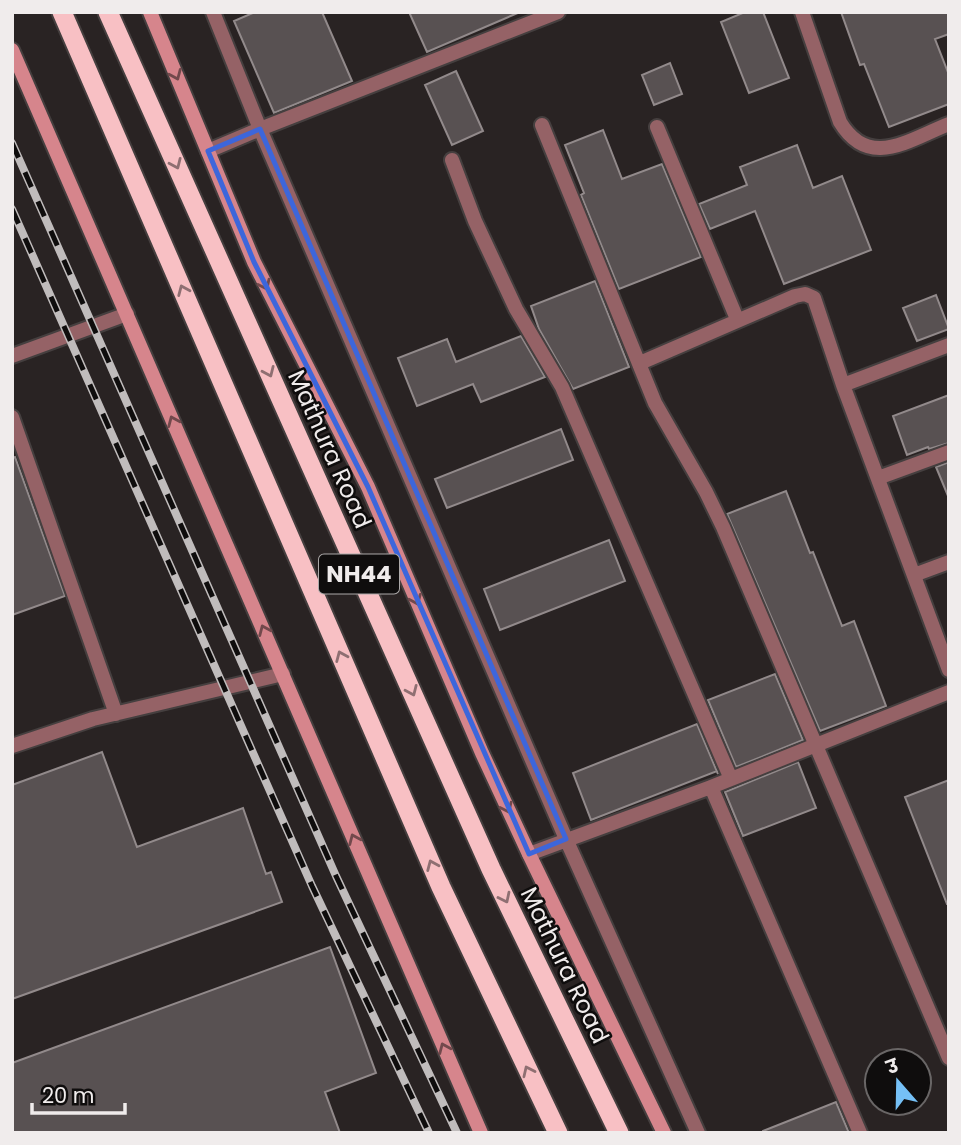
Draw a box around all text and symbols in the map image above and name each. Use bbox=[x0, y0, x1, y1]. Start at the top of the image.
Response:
one-way arrow bbox=[168, 68, 182, 81]
one-way arrow bbox=[168, 157, 182, 169]
one-way arrow bbox=[257, 278, 271, 290]
one-way arrow bbox=[177, 285, 191, 297]
one-way arrow bbox=[261, 364, 275, 377]
street label: Mathura Road bbox=[280, 364, 380, 534]
one-way arrow bbox=[168, 416, 182, 428]
road number: NH44 bbox=[319, 554, 399, 594]
one-way arrow bbox=[408, 593, 422, 605]
one-way arrow bbox=[259, 624, 273, 636]
one-way arrow bbox=[335, 651, 349, 664]
one-way arrow bbox=[404, 684, 418, 696]
one-way arrow bbox=[499, 801, 513, 814]
one-way arrow bbox=[348, 833, 362, 846]
one-way arrow bbox=[426, 860, 440, 872]
street label: Mathura Road bbox=[513, 881, 617, 1049]
one-way arrow bbox=[497, 891, 511, 903]
one-way arrow bbox=[438, 1042, 452, 1055]
north arrow bbox=[863, 1047, 933, 1117]
text: उ bbox=[882, 1052, 903, 1081]
one-way arrow bbox=[523, 1066, 537, 1078]
scale bar bbox=[32, 1072, 124, 1116]
text: 20 m bbox=[42, 1081, 95, 1110]

